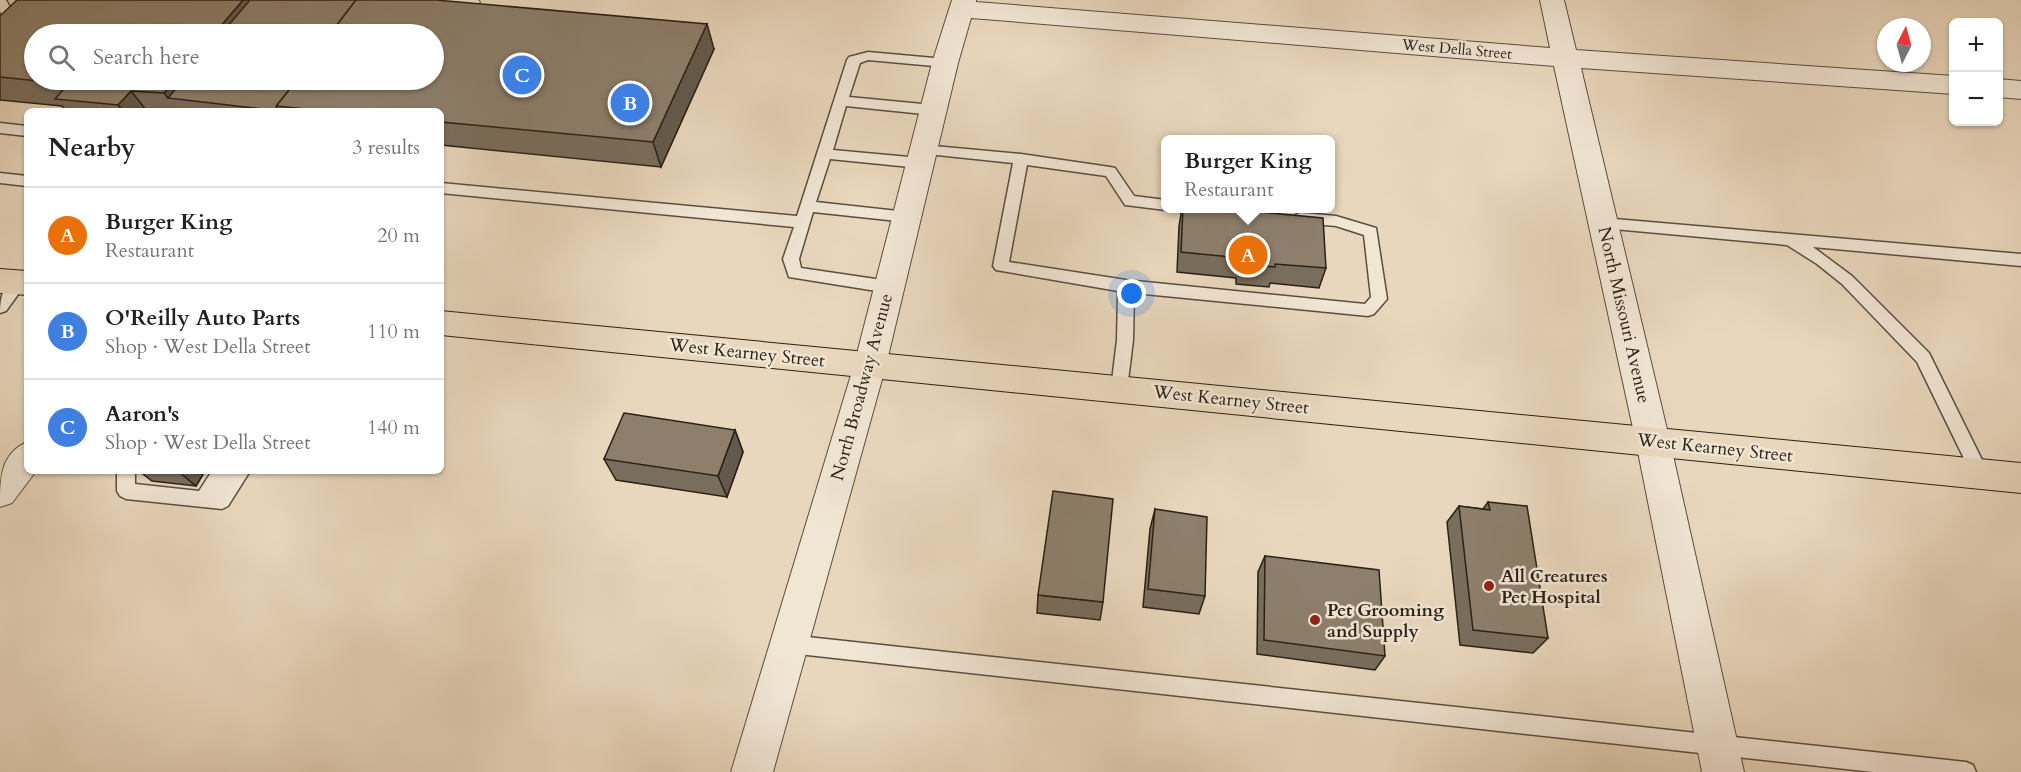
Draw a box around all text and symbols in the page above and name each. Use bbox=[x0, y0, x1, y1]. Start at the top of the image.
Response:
north arrow bbox=[1877, 18, 1931, 72]
map controls bbox=[1949, 18, 2003, 126]
button: + bbox=[1949, 18, 2003, 72]
search box bbox=[24, 24, 444, 90]
street label: West Della Street bbox=[1400, 34, 1513, 64]
icon: search bbox=[45, 41, 78, 74]
text: Search here bbox=[93, 42, 200, 72]
pin: C bbox=[502, 52, 542, 98]
button: − bbox=[1949, 72, 2003, 126]
pin: B bbox=[610, 80, 650, 126]
text: Nearby bbox=[48, 130, 136, 165]
text: 3 results bbox=[352, 134, 420, 161]
popup bbox=[1161, 135, 1335, 213]
text: Burger King bbox=[1184, 146, 1312, 176]
text: Restaurant bbox=[1184, 176, 1274, 203]
text: Burger King bbox=[105, 207, 232, 237]
text: A bbox=[60, 222, 75, 249]
text: 20 m bbox=[377, 222, 420, 249]
street label: North Missouri Avenue bbox=[1592, 224, 1656, 406]
pin: A bbox=[1228, 232, 1268, 278]
text: Restaurant bbox=[105, 237, 194, 264]
your location bbox=[1117, 279, 1146, 308]
street label: North Broadway Avenue bbox=[825, 291, 899, 483]
text: O'Reilly Auto Parts bbox=[105, 303, 300, 333]
text: B bbox=[60, 318, 75, 345]
text: 110 m bbox=[367, 318, 420, 345]
street label: West Kearney Street bbox=[667, 332, 826, 374]
text: Shop · West Della Street bbox=[105, 333, 310, 360]
street label: West Kearney Street bbox=[1151, 379, 1310, 421]
text: Aaron's bbox=[105, 399, 179, 429]
text: C bbox=[60, 414, 75, 441]
text: 140 m bbox=[367, 414, 420, 441]
street label: West Kearney Street bbox=[1635, 427, 1794, 469]
text: Shop · West Della Street bbox=[105, 429, 310, 456]
place label: All Creatures Pet Hospital bbox=[1501, 564, 1608, 610]
marker: All Creatures Pet Hospital bbox=[1482, 579, 1496, 593]
place label: Pet Grooming and Supply bbox=[1327, 598, 1444, 644]
marker: Pet Grooming and Supply bbox=[1308, 613, 1322, 627]

